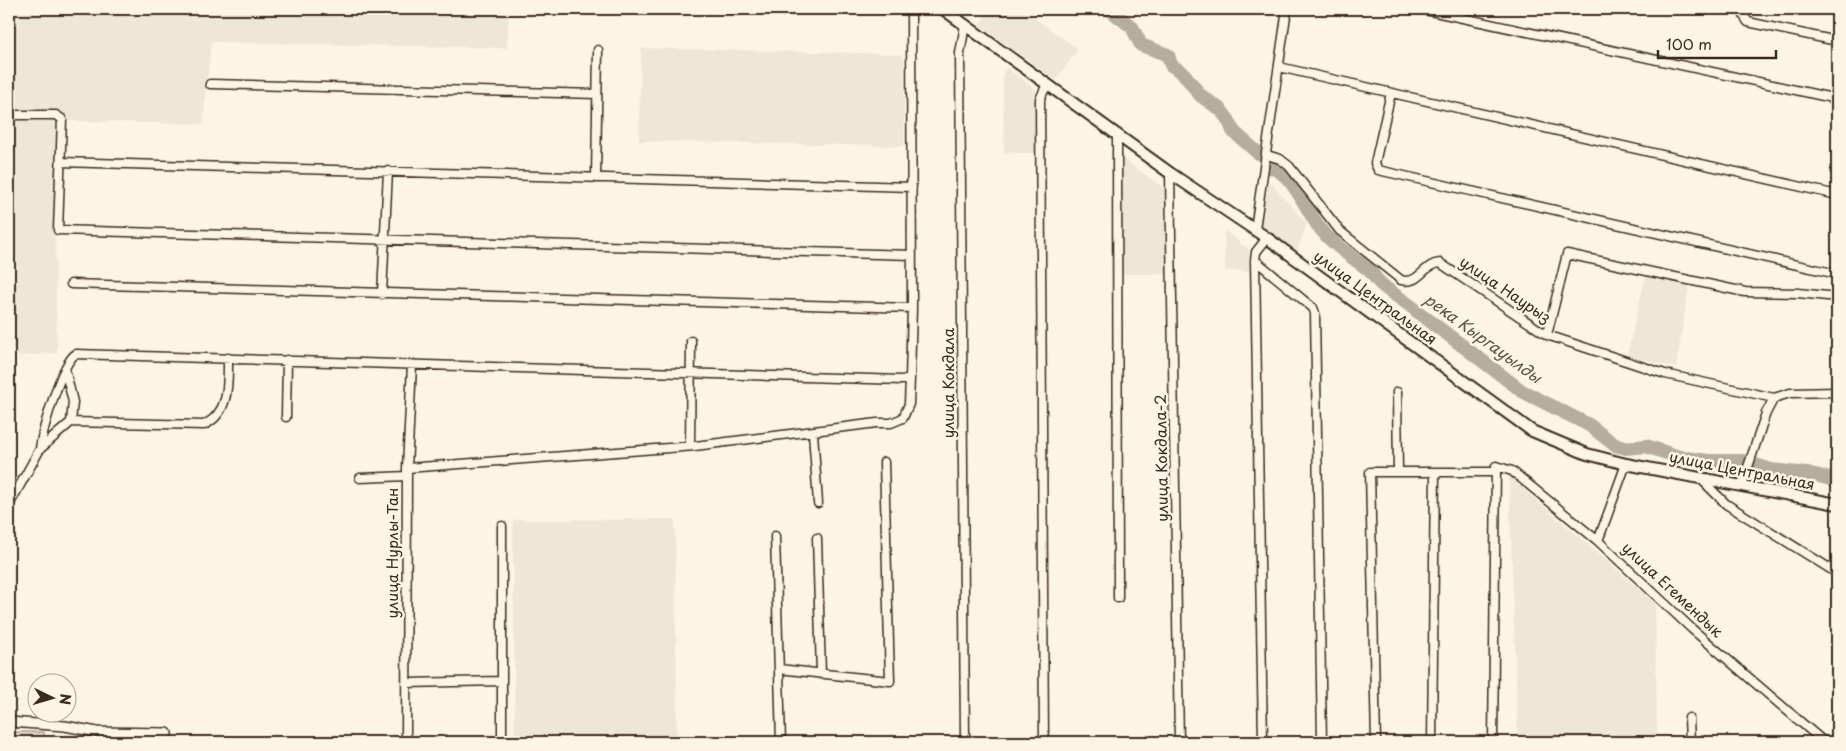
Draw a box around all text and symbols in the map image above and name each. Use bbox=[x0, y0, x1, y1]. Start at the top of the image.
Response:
scale bar bbox=[1658, 28, 1776, 60]
text: 100 m bbox=[1666, 32, 1712, 55]
street label: улица Центральная bbox=[1309, 244, 1442, 350]
street label: улица Наурыз bbox=[1455, 250, 1556, 328]
water label: река Кыргауылды bbox=[1420, 286, 1548, 389]
street label: улица Кокдала bbox=[936, 327, 959, 438]
street label: улица Кокдала-2 bbox=[1148, 394, 1173, 522]
street label: улица Центральная bbox=[1668, 444, 1817, 495]
street label: улица Нурлы-Тан bbox=[380, 488, 403, 618]
street label: улица Егемендык bbox=[1617, 536, 1729, 642]
north arrow bbox=[28, 674, 78, 724]
text: N bbox=[55, 693, 76, 706]

